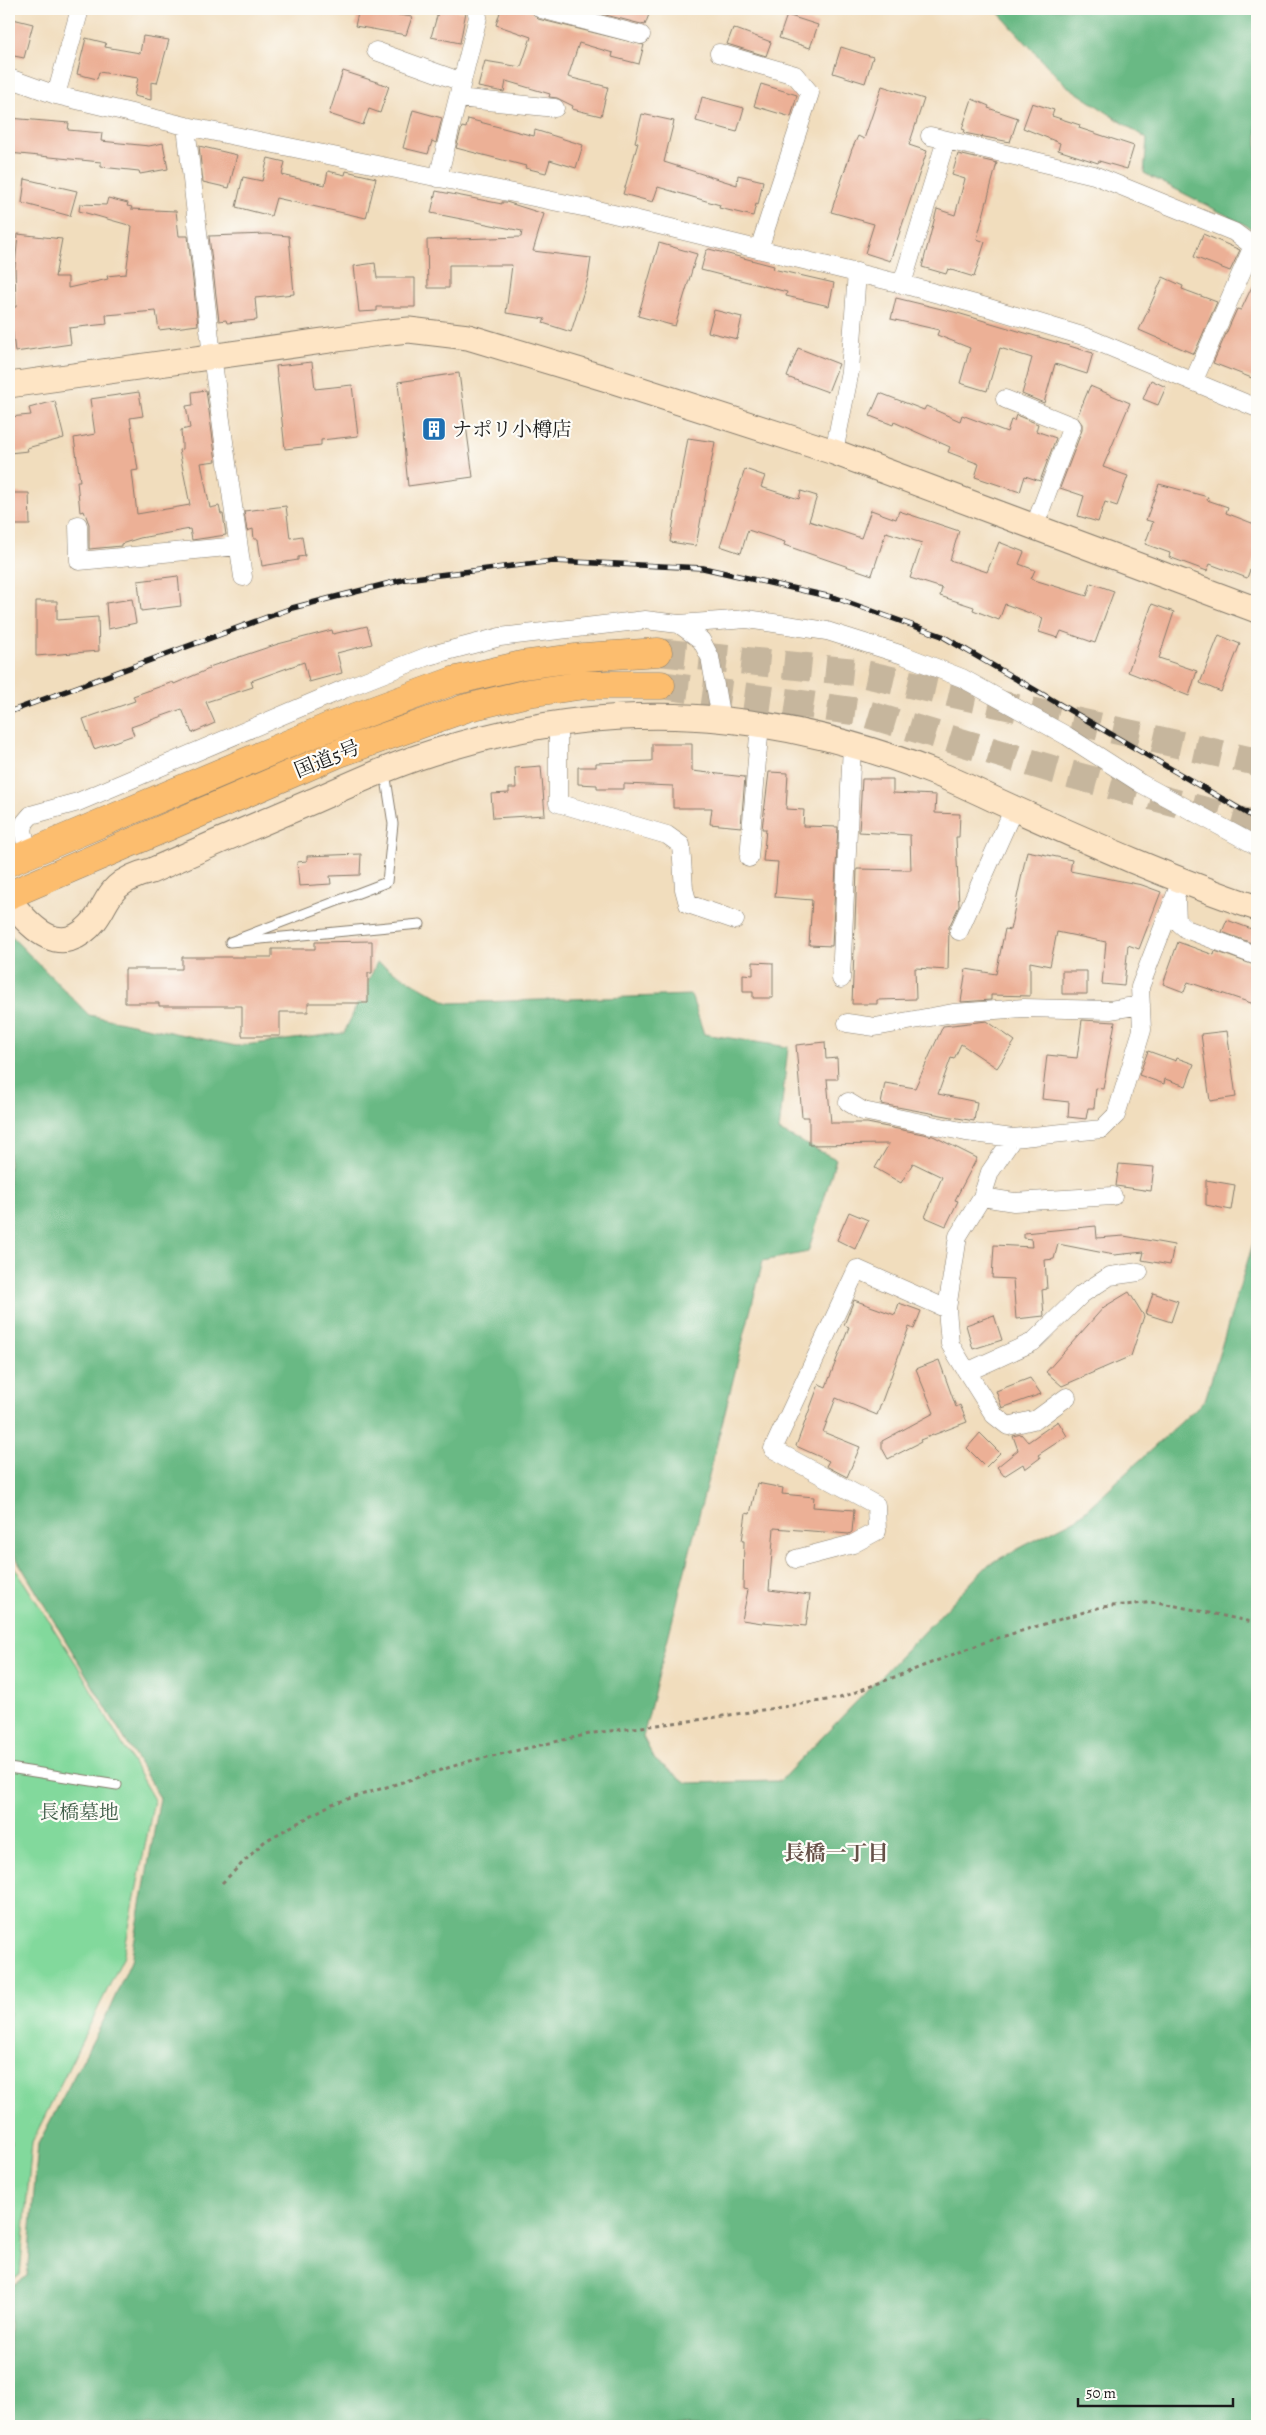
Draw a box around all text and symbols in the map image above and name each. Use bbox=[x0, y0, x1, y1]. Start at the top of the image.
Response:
building icon: ナポリ小樽店 bbox=[421, 416, 447, 442]
place label: ナポリ小樽店 bbox=[452, 416, 572, 443]
street label: 国道5号 bbox=[290, 734, 364, 784]
park label: 長橋墓地 bbox=[39, 1799, 119, 1826]
district label: 長橋一丁目 bbox=[784, 1839, 889, 1867]
scale bar bbox=[1078, 2375, 1234, 2407]
text: 50 m bbox=[1086, 2383, 1116, 2403]

